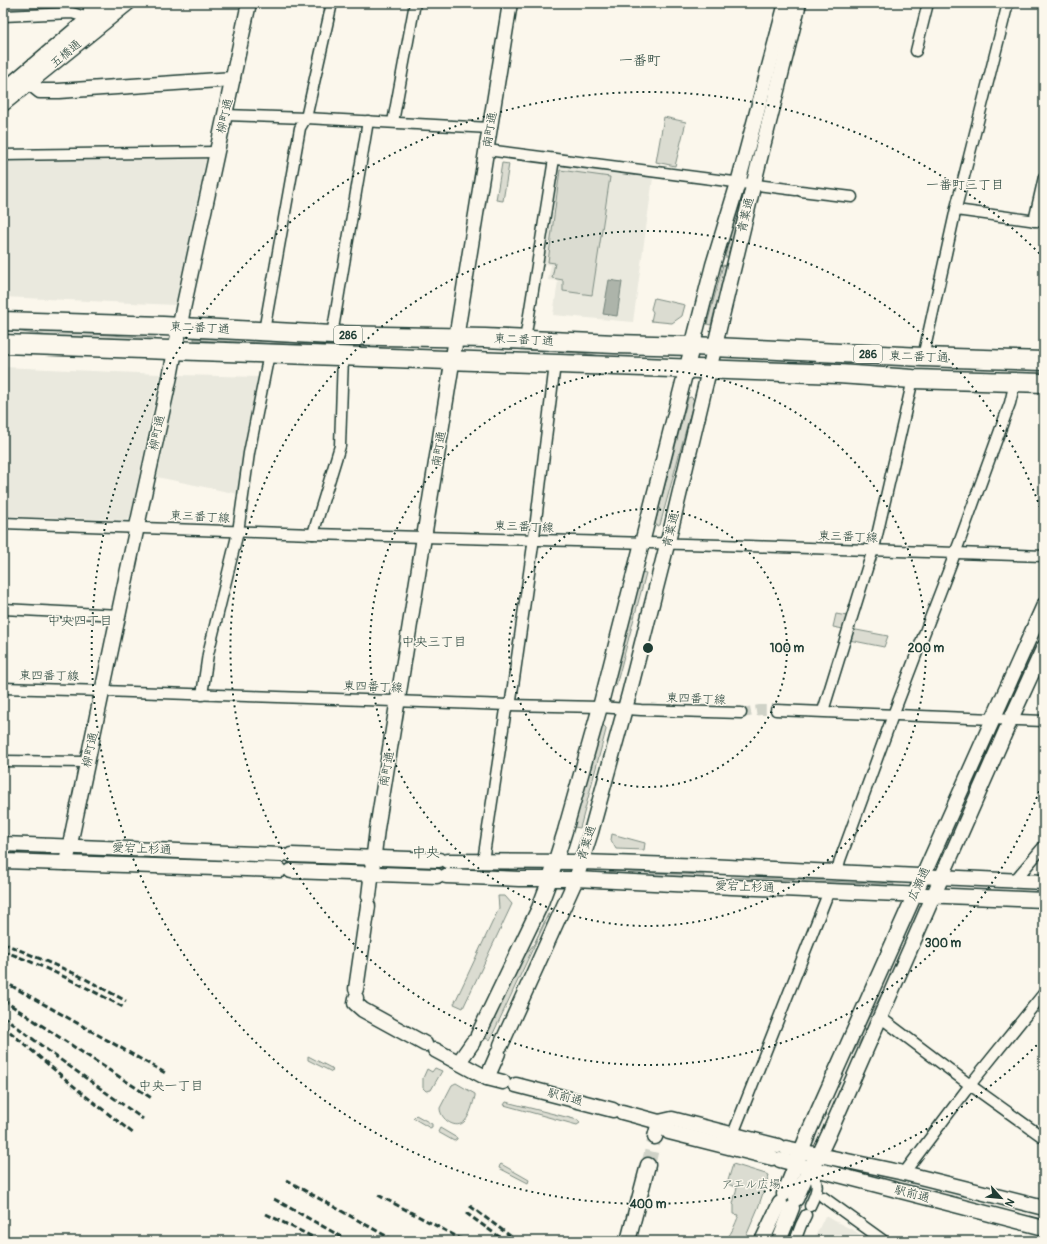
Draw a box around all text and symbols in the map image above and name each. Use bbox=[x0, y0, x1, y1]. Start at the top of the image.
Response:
street label: 五橋通 bbox=[47, 37, 85, 71]
district label: 一番町 bbox=[619, 52, 661, 69]
street label: 柳町通 bbox=[214, 97, 236, 135]
street label: 南町通 bbox=[480, 111, 500, 149]
district label: 一番町三丁目 bbox=[926, 177, 1004, 193]
street label: 青葉通 bbox=[735, 196, 757, 234]
street label: 東二番丁通 bbox=[170, 319, 230, 337]
road number: 286 bbox=[334, 326, 362, 344]
street label: 東二番丁通 bbox=[494, 331, 554, 349]
road number: 286 bbox=[854, 345, 882, 363]
street label: 東二番丁通 bbox=[889, 348, 949, 366]
street label: 柳町通 bbox=[146, 414, 168, 452]
street label: 南町通 bbox=[429, 430, 449, 468]
street label: 東三番丁線 bbox=[170, 508, 230, 526]
street label: 青葉通 bbox=[659, 511, 683, 549]
street label: 東三番丁線 bbox=[494, 518, 554, 536]
street label: 東三番丁線 bbox=[818, 528, 878, 546]
district label: 中央四丁目 bbox=[47, 613, 113, 629]
district label: 中央三丁目 bbox=[401, 634, 467, 650]
centre of rings bbox=[641, 641, 655, 655]
text: 100 m bbox=[770, 641, 805, 656]
text: 200 m bbox=[908, 641, 945, 656]
street label: 東四番丁線 bbox=[19, 668, 79, 684]
street label: 東四番丁線 bbox=[343, 678, 403, 696]
street label: 東四番丁線 bbox=[666, 690, 726, 708]
street label: 柳町通 bbox=[79, 731, 101, 769]
street label: 南町通 bbox=[376, 750, 398, 788]
street label: 青葉通 bbox=[575, 824, 599, 862]
street label: 愛宕上杉通 bbox=[112, 840, 172, 858]
district label: 中央 bbox=[412, 844, 440, 861]
street label: 広瀬通 bbox=[905, 865, 933, 903]
street label: 愛宕上杉通 bbox=[715, 878, 775, 896]
text: 300 m bbox=[925, 936, 962, 951]
district label: 中央一丁目 bbox=[138, 1078, 204, 1094]
street label: 駅前通 bbox=[546, 1085, 584, 1109]
park label: アエル広場 bbox=[721, 1177, 781, 1192]
north arrow bbox=[981, 1178, 1021, 1218]
street label: 駅前通 bbox=[893, 1182, 931, 1206]
text: N bbox=[1002, 1196, 1017, 1209]
text: 400 m bbox=[629, 1197, 667, 1212]

